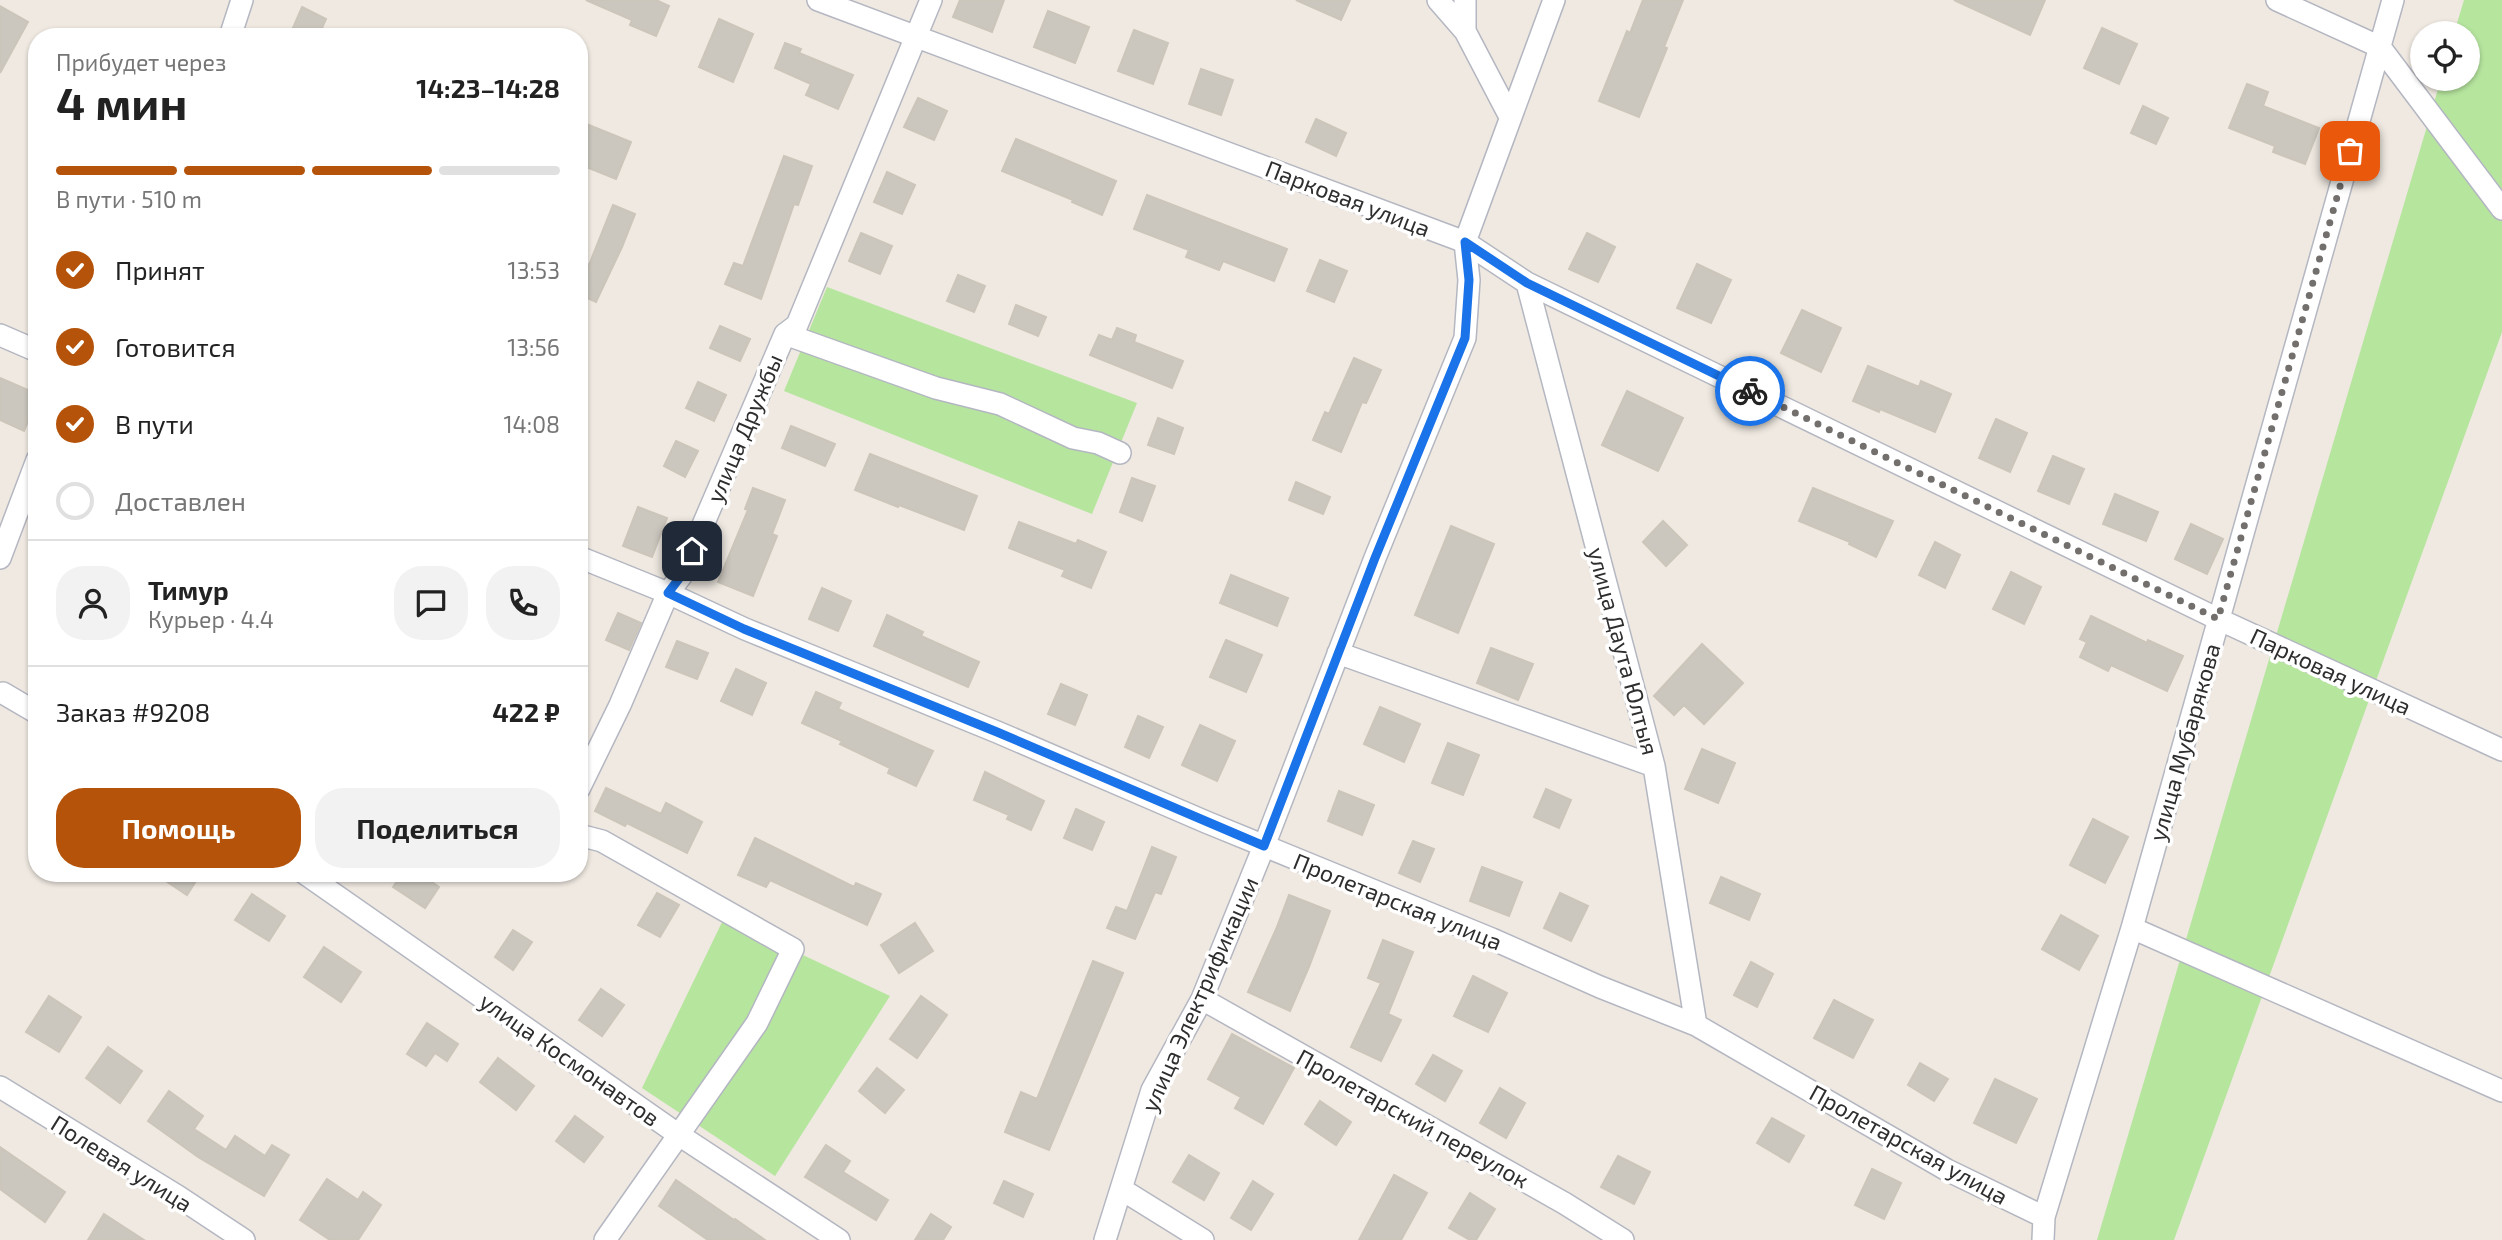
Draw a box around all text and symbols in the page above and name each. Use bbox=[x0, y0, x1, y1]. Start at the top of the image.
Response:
map controls bbox=[2410, 21, 2480, 91]
button: locate bbox=[2410, 21, 2480, 91]
text: Прибудет через bbox=[56, 48, 226, 76]
text: 14:23–14:28 bbox=[416, 72, 560, 103]
text: 4 мин bbox=[56, 74, 187, 129]
pin bbox=[2320, 121, 2380, 181]
icon: bag bbox=[2331, 132, 2369, 170]
street label: Парковая улица bbox=[1261, 154, 1434, 243]
text: В пути · 510 m bbox=[56, 185, 202, 213]
icon: check bbox=[56, 251, 94, 289]
text: Принят bbox=[115, 254, 205, 285]
text: 13:53 bbox=[508, 256, 560, 284]
icon: check bbox=[56, 328, 94, 366]
text: Готовится bbox=[115, 331, 236, 362]
text: 13:56 bbox=[507, 333, 560, 361]
street label: улица Дружбы bbox=[700, 349, 789, 507]
courier bbox=[1715, 356, 1785, 426]
icon: bike bbox=[1731, 372, 1769, 410]
icon: check bbox=[56, 405, 94, 443]
text: В пути bbox=[115, 408, 194, 439]
text: 14:08 bbox=[503, 410, 560, 438]
text: Доставлен bbox=[115, 485, 246, 516]
pin bbox=[662, 521, 722, 581]
icon: home bbox=[673, 532, 711, 570]
street label: улица Даута Юлтыя bbox=[1582, 544, 1665, 758]
button: person bbox=[56, 566, 130, 640]
button: chat bbox=[394, 566, 468, 640]
button: phone bbox=[486, 566, 560, 640]
text: Тимур bbox=[148, 574, 229, 605]
text: Курьер · 4.4 bbox=[148, 605, 274, 633]
street label: Парковая улица bbox=[2246, 622, 2416, 721]
street label: улица Мубарякова bbox=[2142, 640, 2227, 844]
text: Заказ #9208 bbox=[56, 696, 210, 727]
text: 422 ₽ bbox=[492, 696, 560, 727]
button: Помощь bbox=[56, 788, 301, 868]
button: Поделиться bbox=[315, 788, 560, 868]
street label: Пролетарская улица bbox=[1289, 846, 1506, 957]
street label: улица Электрификации bbox=[1135, 872, 1264, 1116]
street label: улица Космонавтов bbox=[474, 986, 665, 1132]
street label: Пролетарский переулок bbox=[1292, 1042, 1534, 1194]
street label: Пролетарская улица bbox=[1805, 1078, 2013, 1211]
street label: Полевая улица bbox=[46, 1108, 198, 1218]

